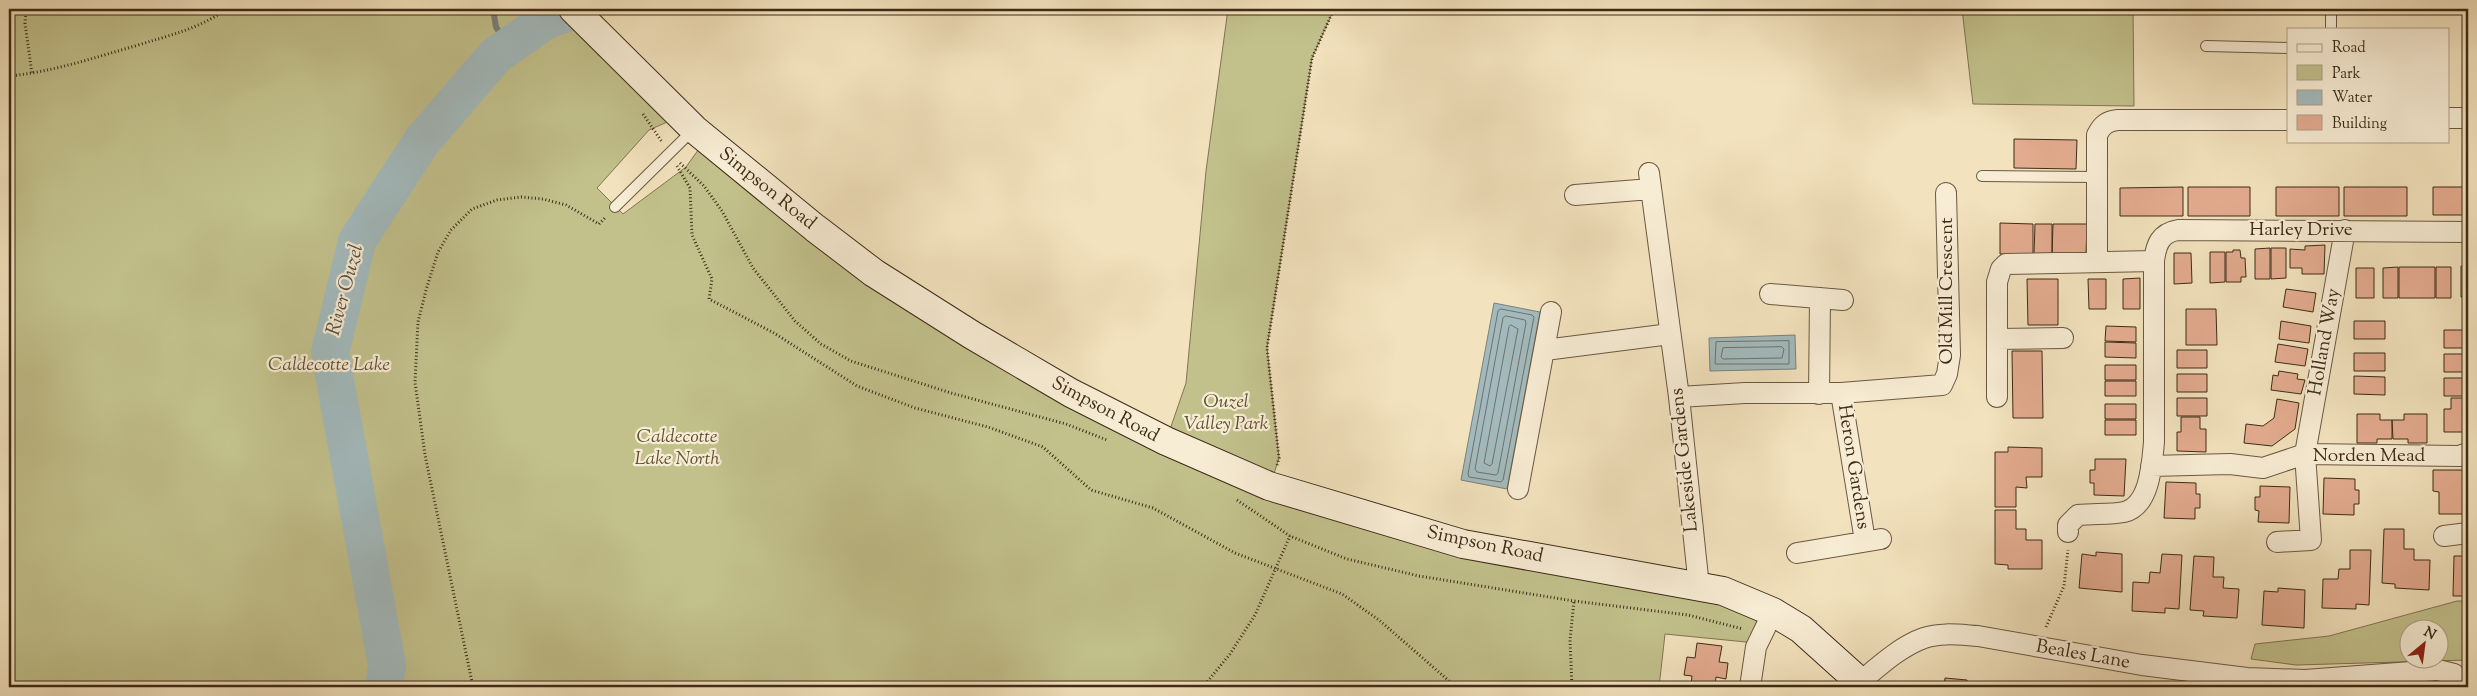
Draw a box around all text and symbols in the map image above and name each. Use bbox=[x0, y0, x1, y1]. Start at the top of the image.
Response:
legend bbox=[2287, 28, 2450, 142]
text: Road bbox=[2332, 38, 2366, 59]
text: Park bbox=[2332, 64, 2361, 85]
text: Water bbox=[2332, 88, 2373, 109]
text: Building bbox=[2332, 114, 2387, 135]
street label: Simpson Road bbox=[712, 141, 822, 237]
street label: Old Mill Crescent bbox=[1934, 217, 1961, 365]
street label: Harley Drive bbox=[2249, 217, 2353, 244]
water label: River Ouzel bbox=[320, 241, 372, 339]
street label: Holland Way bbox=[2302, 286, 2348, 398]
park label: Caldecotte Lake bbox=[268, 352, 390, 379]
street label: Simpson Road bbox=[1046, 370, 1164, 450]
street label: Lakeside Gardens bbox=[1664, 387, 1706, 533]
park label: Ouzel Valley Park bbox=[1184, 389, 1269, 438]
street label: Heron Gardens bbox=[1830, 403, 1876, 531]
park label: Caldecotte Lake North bbox=[634, 424, 720, 473]
street label: Norden Mead bbox=[2313, 443, 2425, 470]
street label: Simpson Road bbox=[1424, 519, 1546, 571]
north arrow bbox=[2400, 618, 2450, 668]
text: N bbox=[2420, 623, 2439, 646]
street label: Beales Lane bbox=[2034, 633, 2132, 677]

